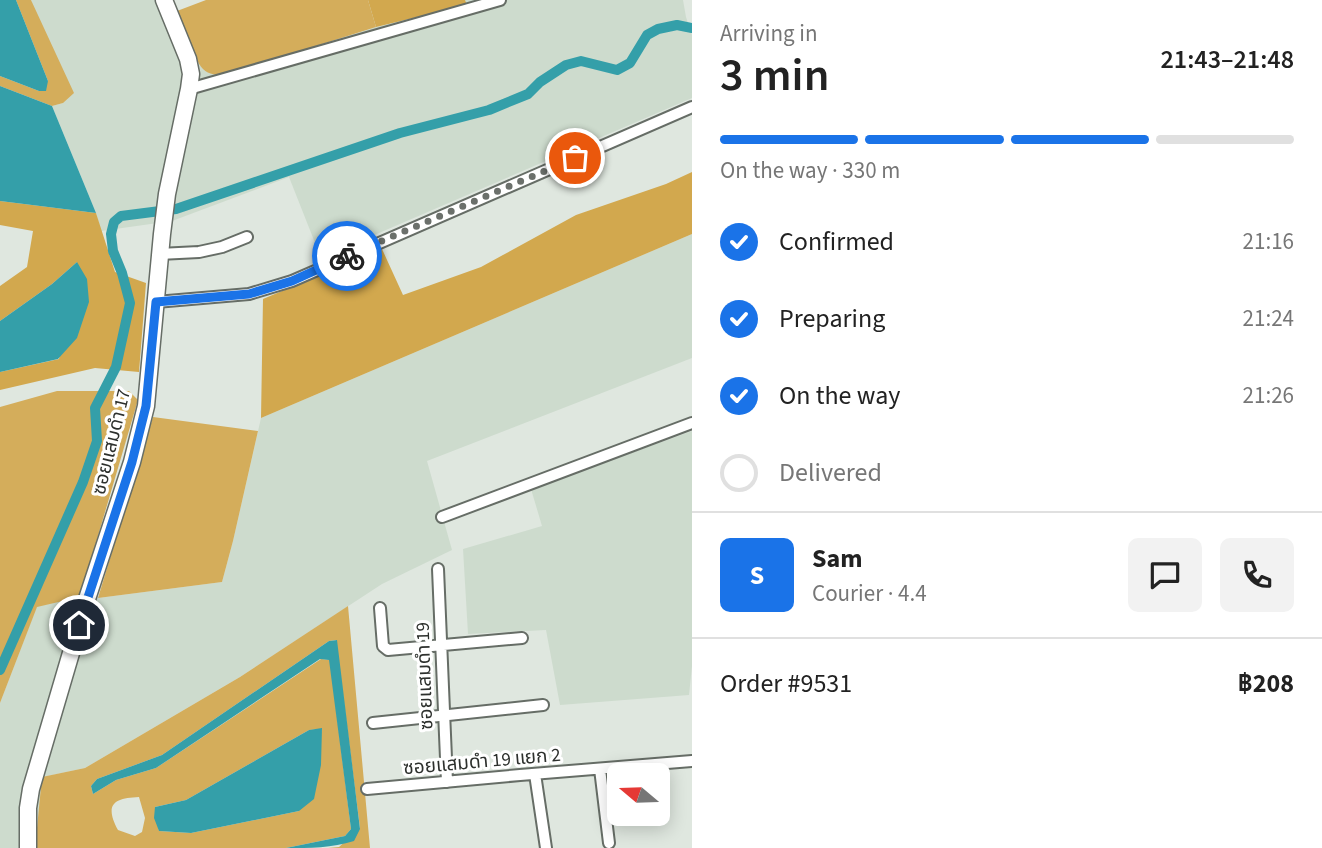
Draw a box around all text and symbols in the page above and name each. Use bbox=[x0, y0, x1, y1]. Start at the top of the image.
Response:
text: Arriving in bbox=[720, 17, 818, 50]
text: 21:43–21:48 bbox=[1161, 41, 1294, 78]
text: 3 min bbox=[720, 43, 829, 108]
pin bbox=[545, 128, 605, 188]
icon: bag bbox=[556, 139, 594, 177]
text: On the way · 330 m bbox=[720, 154, 900, 187]
courier bbox=[312, 221, 382, 291]
icon: check bbox=[720, 223, 758, 261]
text: Confirmed bbox=[779, 223, 894, 260]
text: 21:16 bbox=[1243, 225, 1294, 258]
icon: bike bbox=[328, 237, 366, 275]
icon: check bbox=[720, 300, 758, 338]
text: Preparing bbox=[779, 300, 885, 337]
text: 21:24 bbox=[1243, 302, 1294, 335]
icon: check bbox=[720, 377, 758, 415]
text: On the way bbox=[779, 377, 900, 414]
text: 21:26 bbox=[1243, 379, 1294, 412]
street label: ซอยแสมดำ 17 bbox=[86, 386, 138, 498]
text: Delivered bbox=[779, 454, 882, 491]
button: chat bbox=[1128, 538, 1202, 612]
button: phone bbox=[1220, 538, 1294, 612]
text: Sam bbox=[812, 540, 862, 577]
text: S bbox=[750, 557, 764, 594]
text: Courier · 4.4 bbox=[812, 577, 927, 610]
pin bbox=[49, 595, 109, 655]
icon: home bbox=[60, 606, 98, 644]
street label: ซอยแสมดำ 19 bbox=[410, 622, 440, 730]
text: Order #9531 bbox=[720, 665, 852, 702]
text: ฿208 bbox=[1238, 665, 1294, 702]
street label: ซอยแสมดำ 19 แยก 2 bbox=[402, 742, 562, 782]
north arrow bbox=[607, 763, 670, 826]
map controls bbox=[607, 763, 670, 826]

